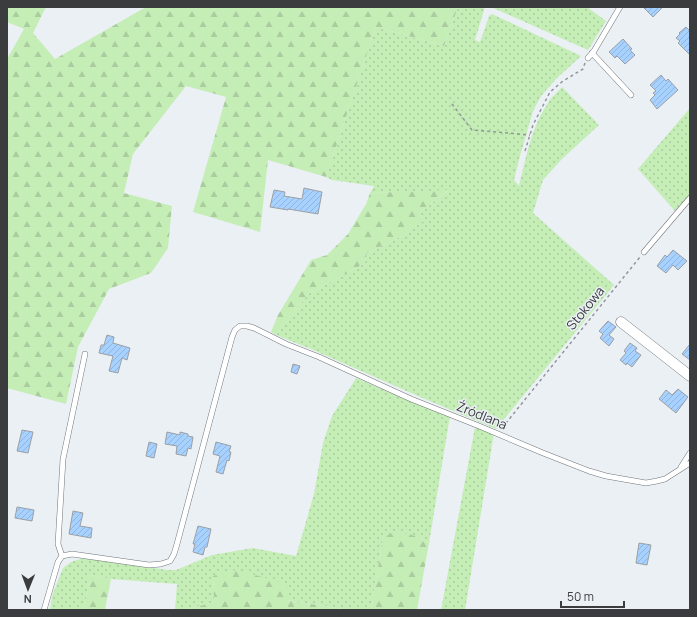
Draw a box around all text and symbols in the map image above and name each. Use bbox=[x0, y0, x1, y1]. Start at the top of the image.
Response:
street label: Stokowa bbox=[562, 282, 608, 334]
street label: Źródlana bbox=[454, 397, 510, 433]
north arrow bbox=[8, 569, 48, 609]
scale bar bbox=[561, 583, 624, 609]
text: 50 m bbox=[567, 588, 594, 605]
text: N bbox=[24, 592, 32, 607]

